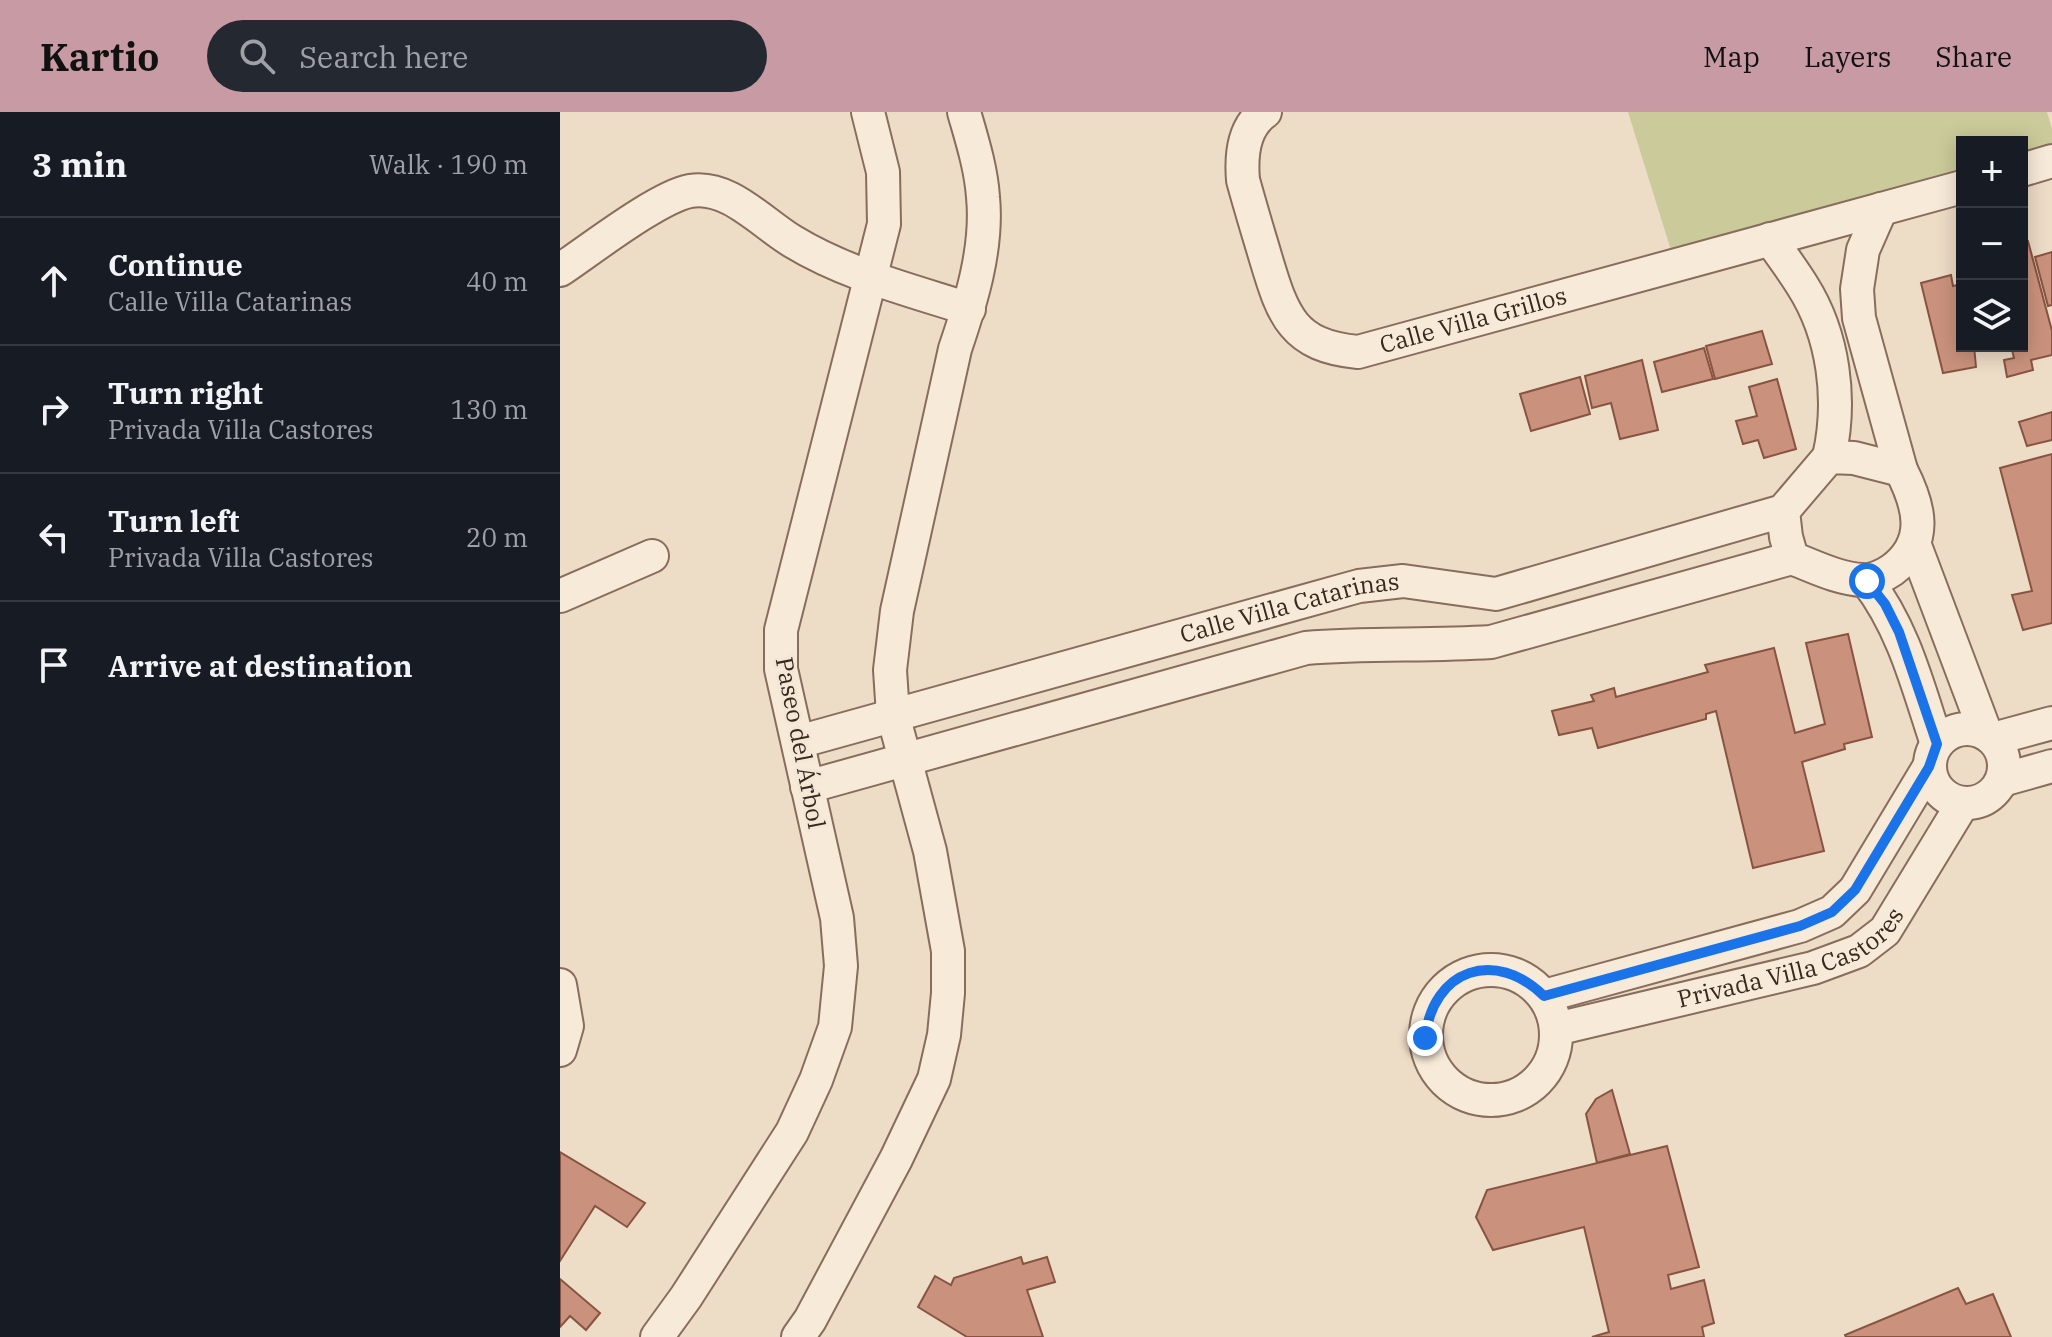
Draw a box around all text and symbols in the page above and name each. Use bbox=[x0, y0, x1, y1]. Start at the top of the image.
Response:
search box bbox=[207, 20, 767, 92]
text: Kartio bbox=[40, 32, 159, 81]
icon: search bbox=[235, 34, 279, 78]
text: Search here bbox=[299, 37, 468, 76]
text: Map bbox=[1703, 38, 1760, 75]
text: Layers bbox=[1804, 38, 1891, 75]
text: Share bbox=[1935, 38, 2012, 75]
map controls bbox=[1956, 136, 2028, 352]
button: + bbox=[1956, 136, 2028, 208]
text: 3 min bbox=[32, 142, 127, 186]
text: Walk · 190 m bbox=[369, 147, 528, 181]
button: − bbox=[1956, 208, 2028, 280]
text: Continue bbox=[108, 245, 243, 284]
icon: ahead bbox=[32, 259, 76, 303]
text: 40 m bbox=[466, 264, 528, 298]
street label: Calle Villa Grillos bbox=[1376, 279, 1570, 360]
button: layers bbox=[1956, 280, 2028, 352]
text: Calle Villa Catarinas bbox=[108, 284, 352, 318]
text: Turn right bbox=[108, 373, 263, 412]
icon: right bbox=[32, 387, 76, 431]
text: 130 m bbox=[450, 392, 528, 426]
text: Privada Villa Castores bbox=[108, 412, 374, 446]
text: Turn left bbox=[108, 501, 240, 540]
icon: left bbox=[32, 515, 76, 559]
text: 20 m bbox=[466, 520, 528, 554]
text: Privada Villa Castores bbox=[108, 540, 374, 574]
route start bbox=[1849, 563, 1885, 599]
street label: Calle Villa Catarinas bbox=[1176, 565, 1401, 650]
icon: arrive bbox=[32, 643, 76, 687]
text: Arrive at destination bbox=[108, 646, 413, 685]
street label: Paseo del Árbol bbox=[769, 654, 833, 831]
street label: Privada Villa Castores bbox=[1674, 901, 1911, 1015]
route end bbox=[1407, 1020, 1443, 1056]

